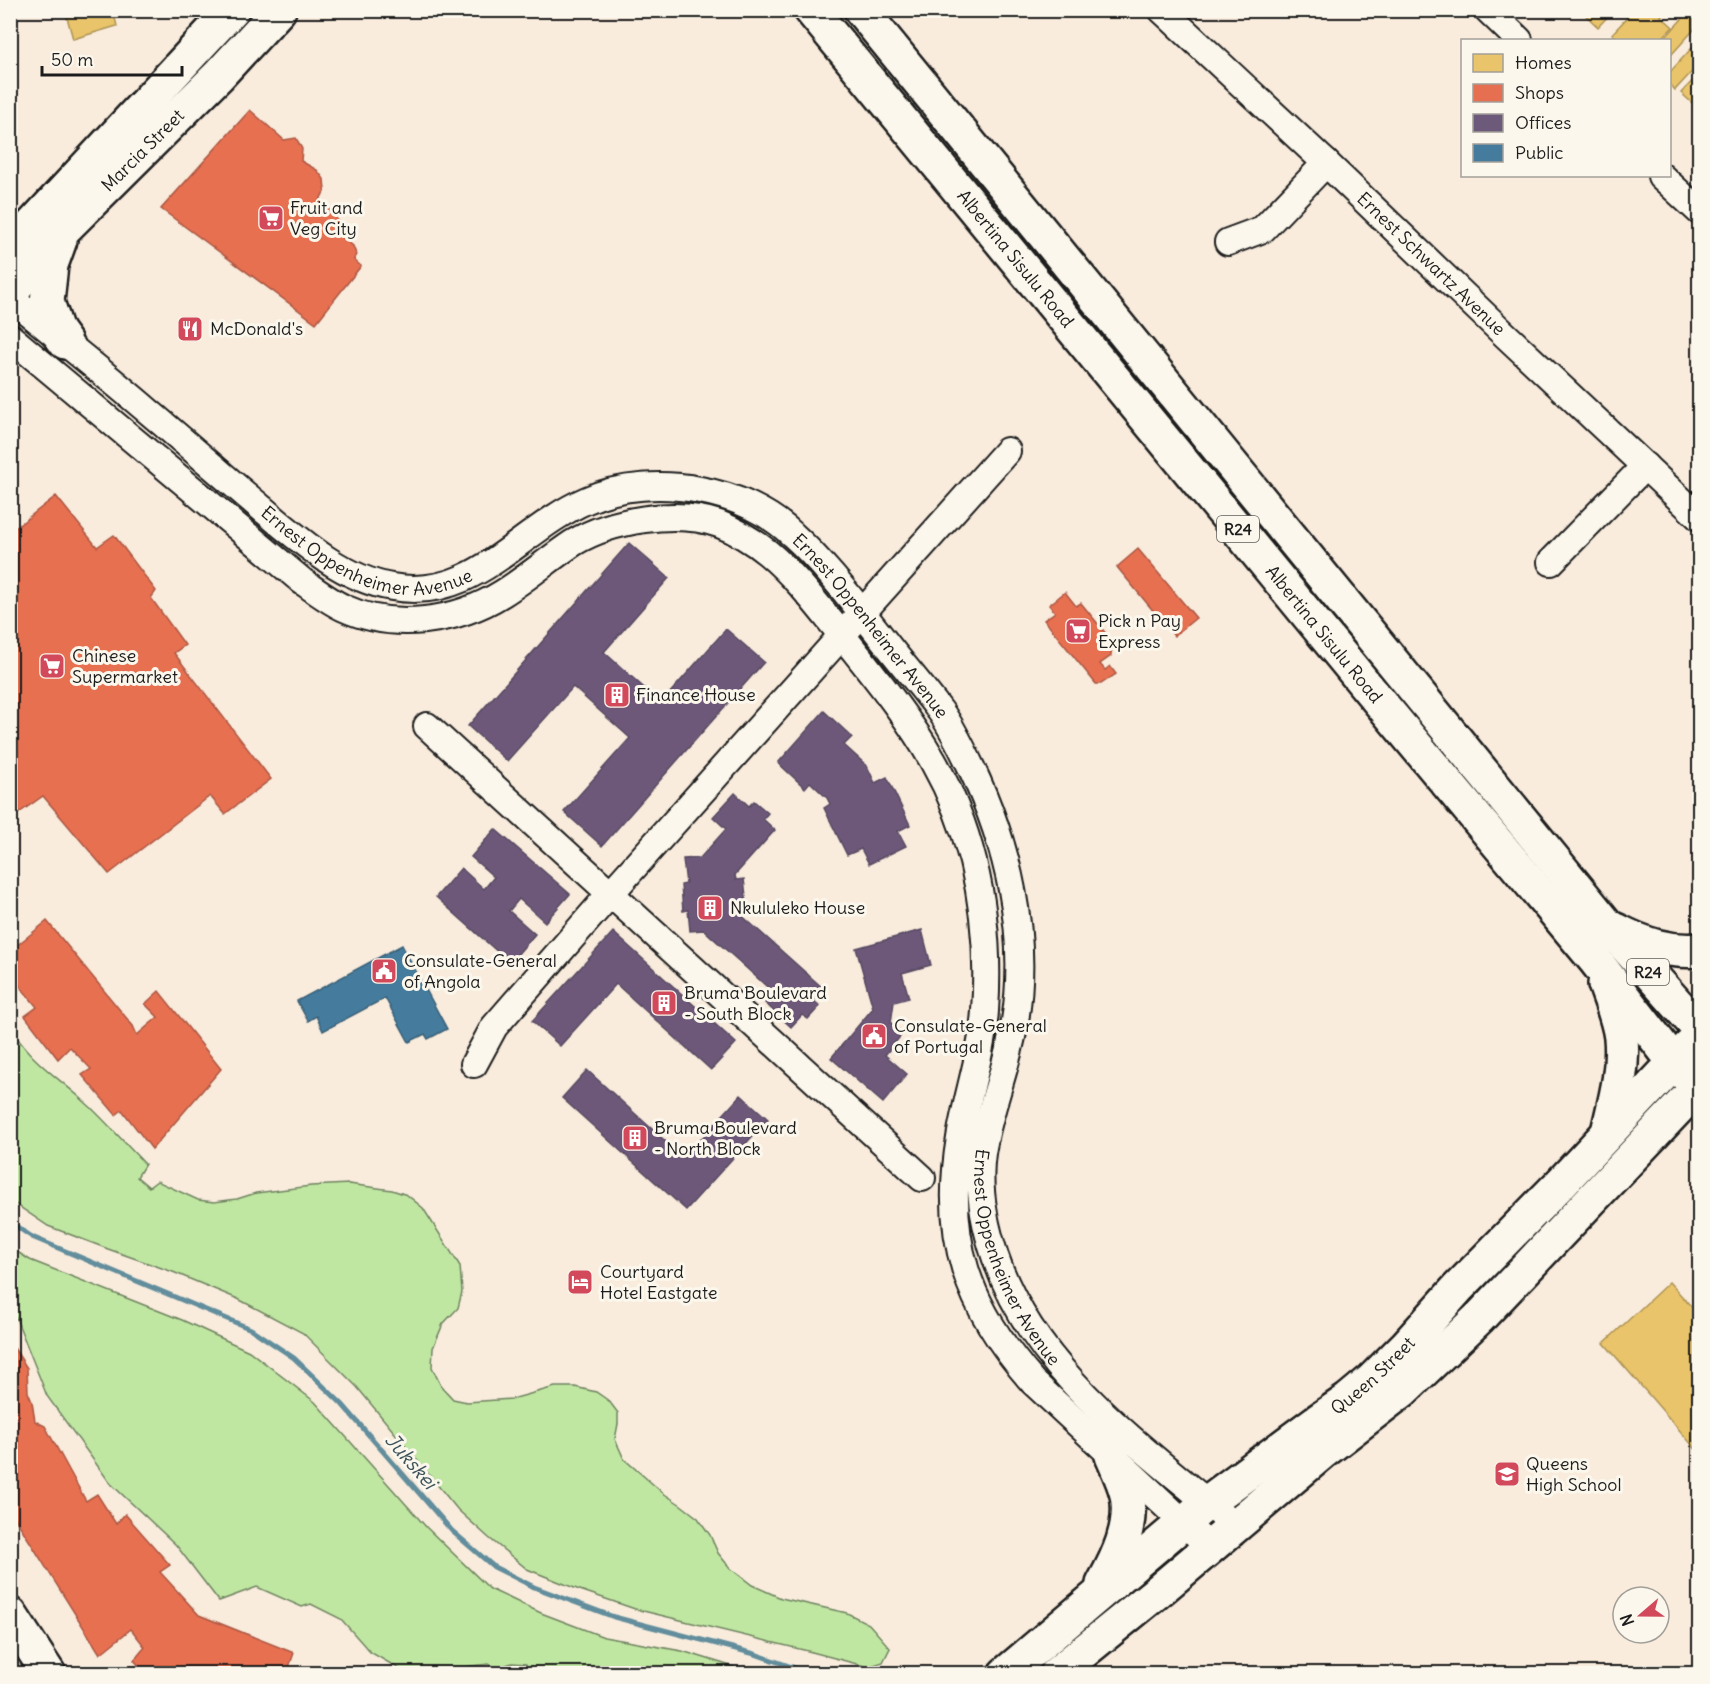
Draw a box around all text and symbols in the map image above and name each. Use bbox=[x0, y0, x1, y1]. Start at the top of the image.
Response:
scale bar bbox=[42, 39, 182, 77]
legend bbox=[1461, 39, 1671, 177]
text: 50 m bbox=[51, 48, 93, 71]
text: Homes bbox=[1515, 51, 1572, 74]
text: Shops bbox=[1515, 81, 1564, 104]
street label: Marcia Street bbox=[96, 104, 189, 196]
text: Offices bbox=[1515, 111, 1571, 134]
text: Public bbox=[1515, 141, 1564, 164]
street label: Albertina Sisulu Road bbox=[952, 185, 1079, 332]
street label: Ernest Schwartz Avenue bbox=[1352, 187, 1511, 340]
place label: Fruit and Veg City bbox=[290, 196, 363, 240]
supermarket icon: Fruit and Veg City bbox=[256, 203, 286, 233]
restaurant icon: McDonald's bbox=[175, 314, 205, 344]
place label: McDonald's bbox=[210, 317, 303, 340]
street label: Ernest Oppenheimer Avenue bbox=[257, 501, 476, 600]
road number: R24 bbox=[1217, 516, 1259, 542]
street label: Ernest Oppenheimer Avenue bbox=[788, 529, 954, 723]
street label: Albertina Sisulu Road bbox=[1261, 560, 1388, 708]
place label: Pick n Pay Express bbox=[1098, 609, 1181, 653]
supermarket icon: Pick n Pay Express bbox=[1063, 616, 1093, 646]
place label: Chinese Supermarket bbox=[72, 644, 178, 688]
supermarket icon: Chinese Supermarket bbox=[37, 651, 67, 681]
building icon: Finance House bbox=[602, 680, 632, 710]
place label: Finance House bbox=[636, 683, 756, 706]
building icon: Nkululeko House bbox=[695, 893, 725, 923]
place label: Nkululeko House bbox=[730, 896, 865, 919]
place label: Consulate-General of Angola bbox=[404, 949, 557, 993]
public building icon: Consulate-General of Angola bbox=[369, 956, 399, 986]
road number: R24 bbox=[1627, 959, 1669, 985]
place label: Bruma Boulevard - South Block bbox=[684, 981, 827, 1025]
building icon: Bruma Boulevard - South Block bbox=[649, 988, 679, 1018]
place label: Consulate-General of Portugal bbox=[894, 1014, 1047, 1058]
public building icon: Consulate-General of Portugal bbox=[859, 1021, 889, 1051]
place label: Bruma Boulevard - North Block bbox=[654, 1116, 797, 1160]
building icon: Bruma Boulevard - North Block bbox=[620, 1123, 650, 1153]
street label: Ernest Oppenheimer Avenue bbox=[969, 1148, 1066, 1370]
place label: Courtyard Hotel Eastgate bbox=[600, 1260, 718, 1304]
hotel icon: Courtyard Hotel Eastgate bbox=[565, 1267, 595, 1297]
street label: Queen Street bbox=[1326, 1332, 1420, 1420]
water label: Jukskei bbox=[380, 1427, 444, 1496]
place label: Queens High School bbox=[1526, 1452, 1622, 1496]
school or university icon: Queens High School bbox=[1492, 1459, 1522, 1489]
north arrow bbox=[1611, 1585, 1671, 1645]
text: N bbox=[1616, 1612, 1638, 1629]

